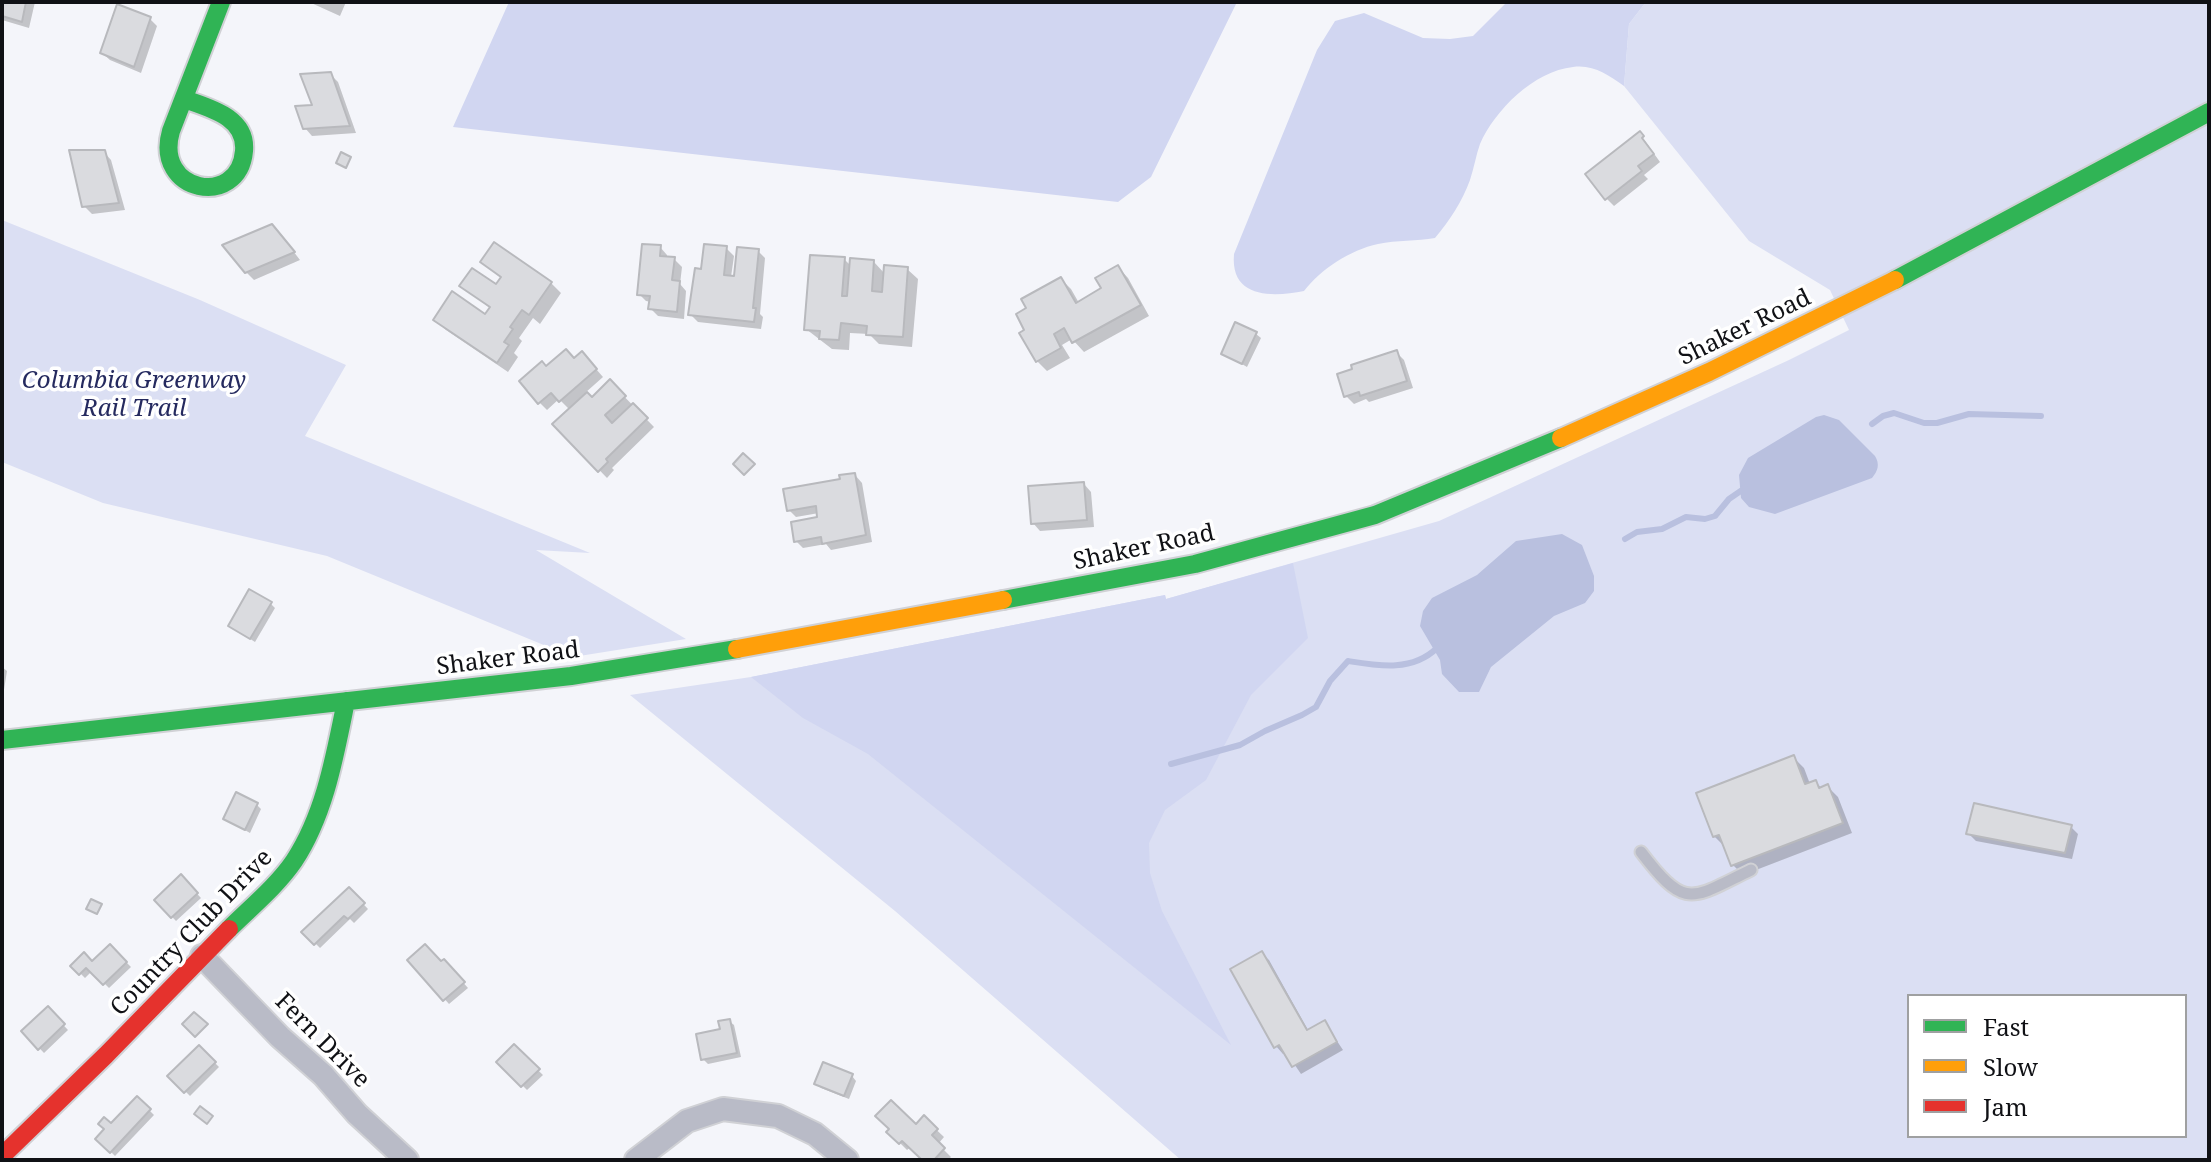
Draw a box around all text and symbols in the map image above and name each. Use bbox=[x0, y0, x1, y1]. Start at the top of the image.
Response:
street label: Shaker Road bbox=[1674, 284, 1816, 372]
park label: Columbia Greenway Rail Trail bbox=[22, 367, 246, 423]
street label: Shaker Road bbox=[1071, 519, 1217, 577]
street label: Shaker Road bbox=[435, 636, 581, 682]
street label: Country Club Drive bbox=[105, 844, 279, 1022]
street label: Fern Drive bbox=[269, 988, 375, 1094]
legend bbox=[1907, 994, 2187, 1138]
text: Fast bbox=[1983, 1010, 2029, 1043]
text: Slow bbox=[1983, 1050, 2038, 1083]
text: Jam bbox=[1983, 1090, 2028, 1123]

